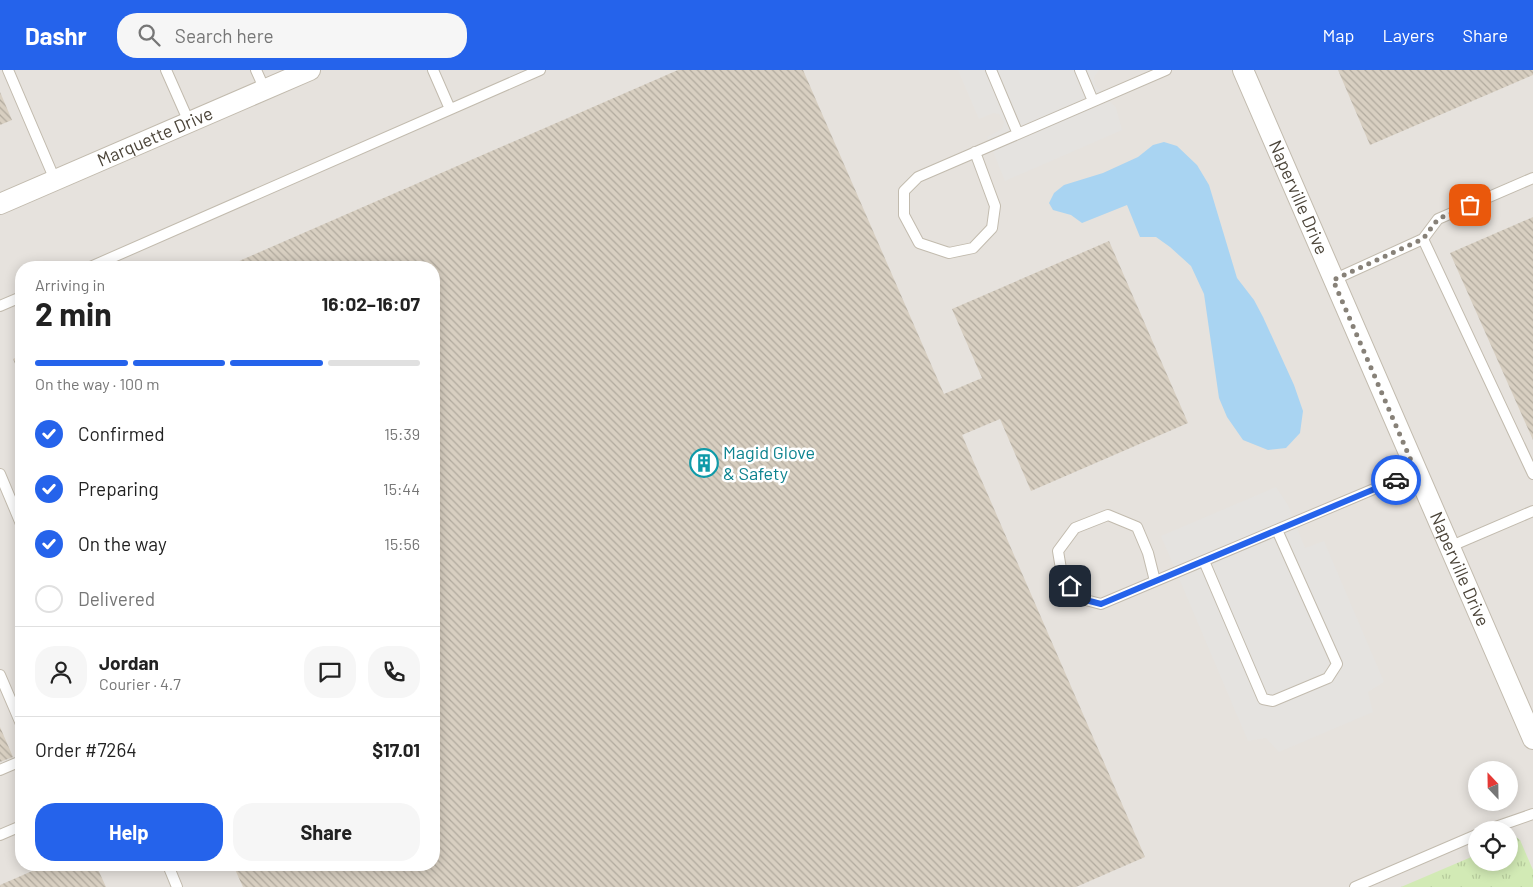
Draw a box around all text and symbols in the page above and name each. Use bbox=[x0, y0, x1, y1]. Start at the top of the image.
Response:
search box bbox=[117, 13, 467, 58]
text: Dashr bbox=[25, 21, 87, 50]
icon: search bbox=[135, 21, 163, 49]
text: Search here bbox=[175, 24, 274, 47]
text: Map bbox=[1322, 24, 1354, 46]
text: Layers bbox=[1382, 24, 1435, 46]
text: Share bbox=[1463, 24, 1508, 46]
street label: Marquette Drive bbox=[94, 101, 216, 171]
street label: Naperville Drive bbox=[1265, 136, 1334, 258]
pin bbox=[1449, 184, 1491, 226]
icon: bag bbox=[1456, 191, 1484, 219]
text: Arriving in bbox=[35, 275, 105, 294]
text: 16:02–16:07 bbox=[322, 292, 420, 315]
text: 2 min bbox=[35, 294, 112, 332]
text: On the way · 100 m bbox=[35, 374, 160, 393]
icon: check bbox=[35, 420, 63, 448]
text: Confirmed bbox=[78, 422, 165, 445]
text: 15:39 bbox=[384, 424, 420, 443]
place label: Magid Glove & Safety bbox=[723, 441, 815, 484]
building icon: Magid Glove & Safety bbox=[689, 448, 719, 478]
courier bbox=[1371, 455, 1421, 505]
icon: car bbox=[1382, 466, 1410, 494]
icon: check bbox=[35, 475, 63, 503]
text: Preparing bbox=[78, 477, 159, 500]
text: 15:44 bbox=[383, 479, 420, 498]
street label: Naperville Drive bbox=[1426, 508, 1495, 629]
icon: check bbox=[35, 530, 63, 558]
text: On the way bbox=[78, 532, 167, 555]
text: 15:56 bbox=[384, 534, 420, 553]
pin bbox=[1049, 565, 1091, 607]
icon: home bbox=[1056, 572, 1084, 600]
text: Delivered bbox=[78, 587, 155, 610]
button: person bbox=[35, 646, 87, 698]
button: chat bbox=[304, 646, 356, 698]
button: phone bbox=[368, 646, 420, 698]
text: Jordan bbox=[99, 651, 159, 674]
text: Courier · 4.7 bbox=[99, 674, 181, 693]
text: Order #7264 bbox=[35, 738, 137, 761]
text: $17.01 bbox=[372, 738, 420, 761]
north arrow bbox=[1468, 761, 1518, 811]
map controls bbox=[1468, 761, 1518, 871]
button: Help bbox=[35, 803, 223, 861]
button: Share bbox=[233, 803, 420, 861]
button: locate bbox=[1468, 821, 1518, 871]

